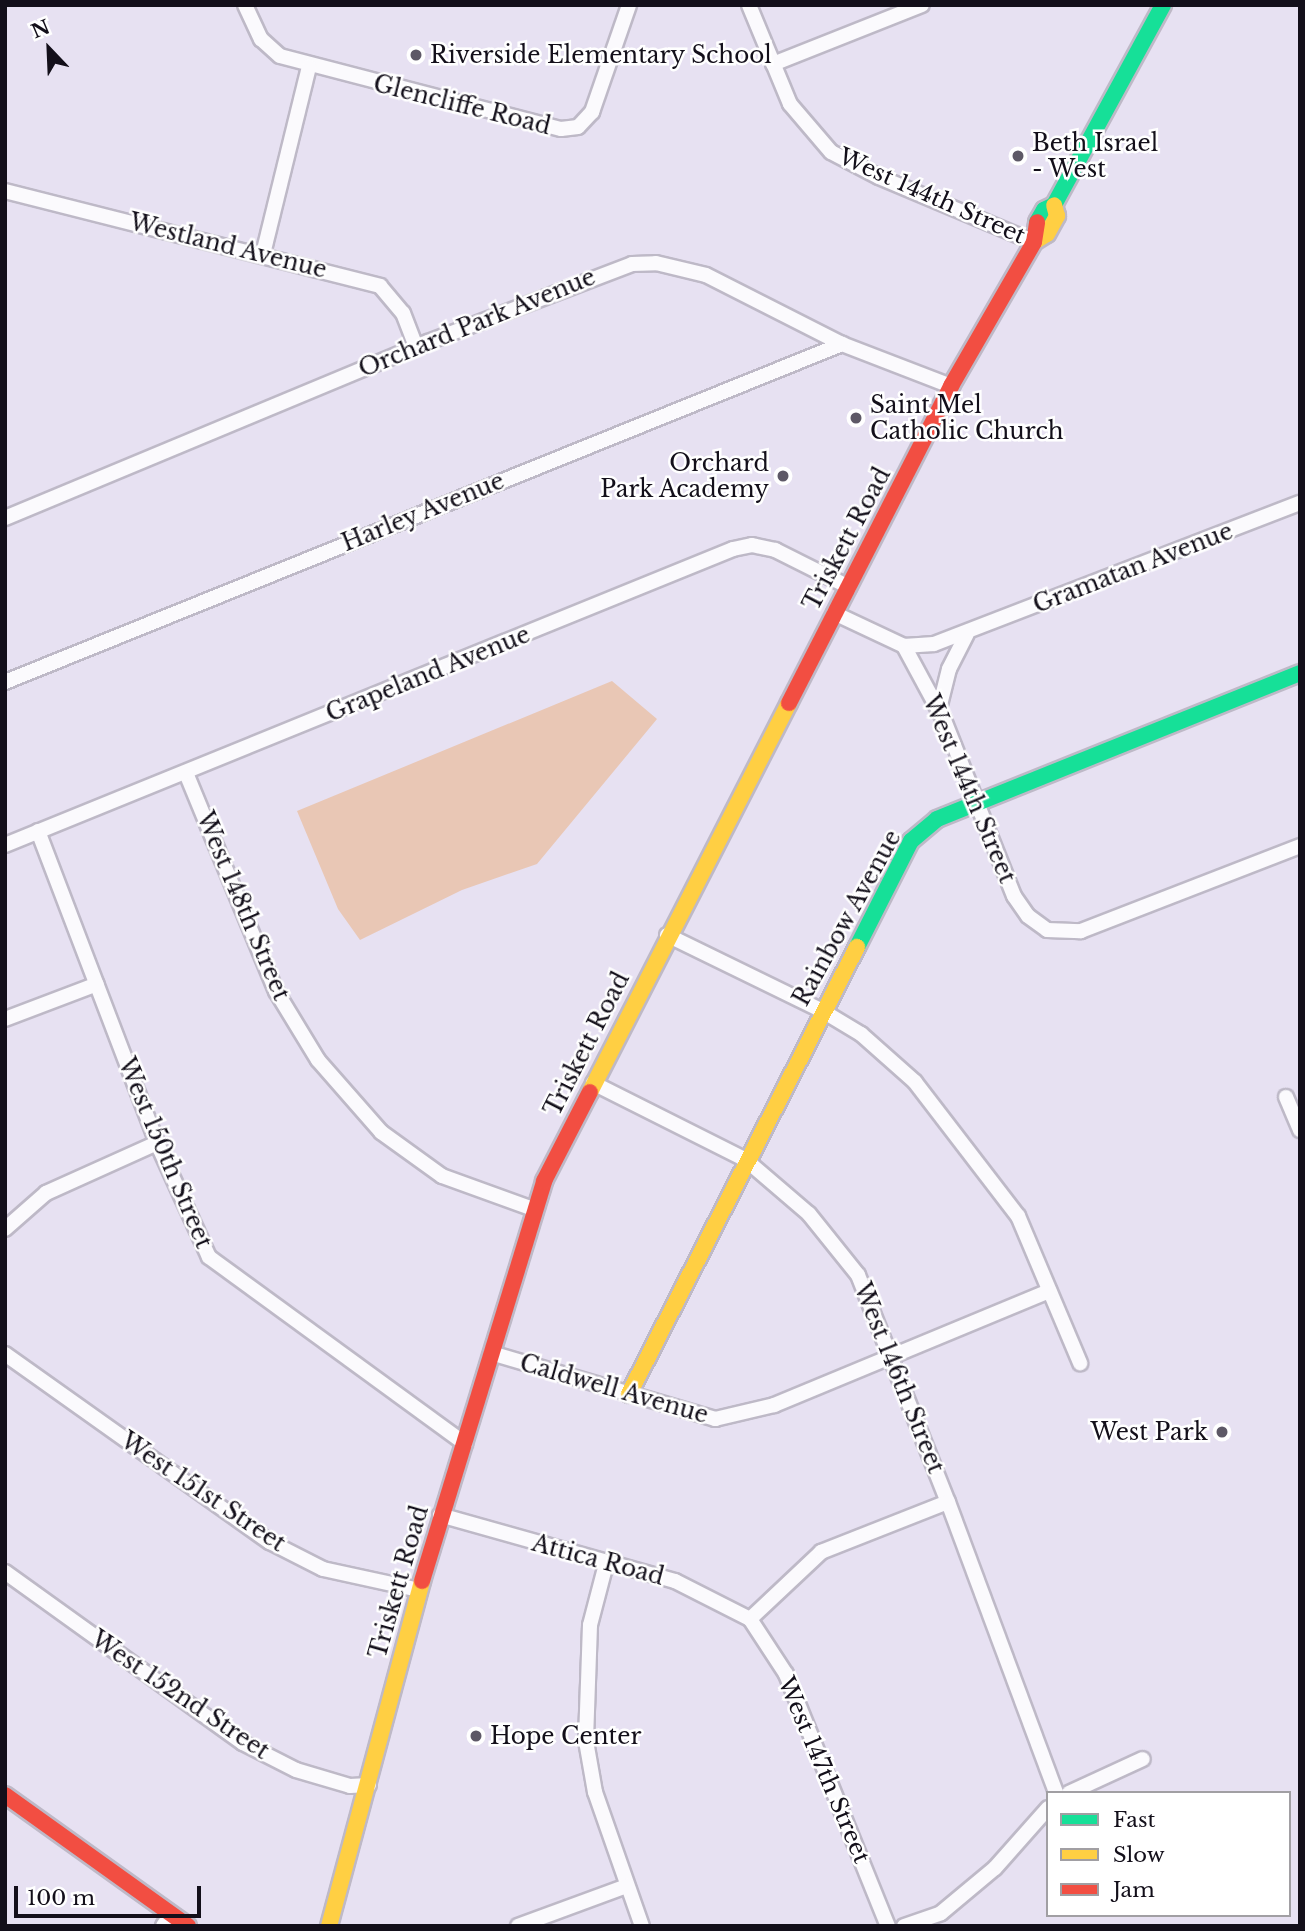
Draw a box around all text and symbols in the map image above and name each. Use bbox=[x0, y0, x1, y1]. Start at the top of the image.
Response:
north arrow bbox=[14, 14, 84, 84]
text: N bbox=[28, 15, 53, 43]
place label: Riverside Elementary School bbox=[430, 41, 772, 69]
marker: Riverside Elementary School bbox=[408, 47, 424, 63]
street label: Glencliffe Road bbox=[371, 70, 553, 140]
place label: Beth Israel - West bbox=[1032, 129, 1158, 183]
street label: West 144th Street bbox=[834, 142, 1030, 250]
marker: Beth Israel - West bbox=[1010, 148, 1026, 164]
street label: Westland Avenue bbox=[126, 208, 330, 284]
street label: Orchard Park Avenue bbox=[354, 263, 600, 383]
place label: Saint Mel Catholic Church bbox=[870, 391, 1064, 445]
marker: Saint Mel Catholic Church bbox=[848, 410, 864, 426]
place label: Orchard Park Academy bbox=[599, 449, 769, 503]
street label: Triskett Road bbox=[798, 463, 896, 615]
street label: Harley Avenue bbox=[337, 467, 509, 557]
marker: Orchard Park Academy bbox=[775, 468, 791, 484]
street label: Gramatan Avenue bbox=[1029, 517, 1237, 619]
street label: Grapeland Avenue bbox=[322, 620, 534, 728]
street label: West 144th Street bbox=[917, 691, 1021, 887]
street label: West 148th Street bbox=[191, 808, 295, 1004]
street label: Rainbow Avenue bbox=[787, 825, 907, 1011]
street label: Triskett Road bbox=[539, 967, 635, 1121]
street label: West 150th Street bbox=[112, 1054, 218, 1252]
street label: West 146th Street bbox=[848, 1279, 950, 1477]
street label: Caldwell Avenue bbox=[516, 1349, 712, 1429]
place label: West Park bbox=[1090, 1418, 1208, 1446]
marker: West Park bbox=[1214, 1424, 1230, 1440]
street label: West 151st Street bbox=[115, 1427, 291, 1557]
street label: Triskett Road bbox=[364, 1502, 434, 1662]
street label: Attica Road bbox=[529, 1529, 667, 1591]
street label: West 152nd Street bbox=[86, 1625, 274, 1765]
street label: West 147th Street bbox=[772, 1673, 876, 1867]
place label: Hope Center bbox=[490, 1722, 641, 1750]
marker: Hope Center bbox=[468, 1728, 484, 1744]
legend bbox=[1046, 1791, 1291, 1917]
text: Fast bbox=[1113, 1807, 1155, 1833]
text: Slow bbox=[1113, 1842, 1165, 1868]
scale bar bbox=[18, 1871, 205, 1915]
text: Jam bbox=[1113, 1877, 1155, 1903]
text: 100 m bbox=[27, 1885, 95, 1911]

